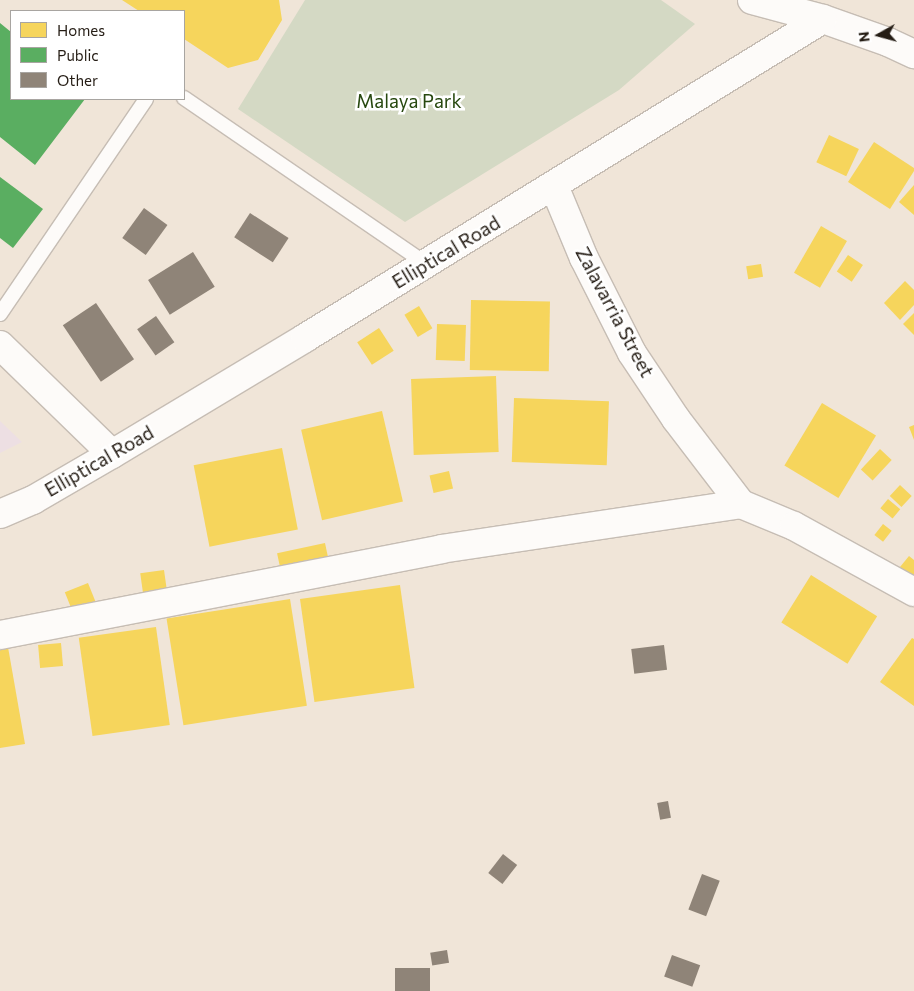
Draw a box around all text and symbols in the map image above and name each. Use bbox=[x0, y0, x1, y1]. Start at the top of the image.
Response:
legend bbox=[10, 10, 185, 100]
north arrow bbox=[854, 10, 904, 60]
text: Homes bbox=[57, 21, 105, 39]
text: N bbox=[855, 31, 873, 43]
text: Public bbox=[57, 46, 99, 64]
text: Other bbox=[57, 71, 98, 89]
park label: Malaya Park bbox=[356, 90, 462, 112]
street label: Elliptical Road bbox=[388, 211, 504, 293]
street label: Zalavarria Street bbox=[571, 243, 659, 381]
street label: Elliptical Road bbox=[41, 421, 157, 501]

